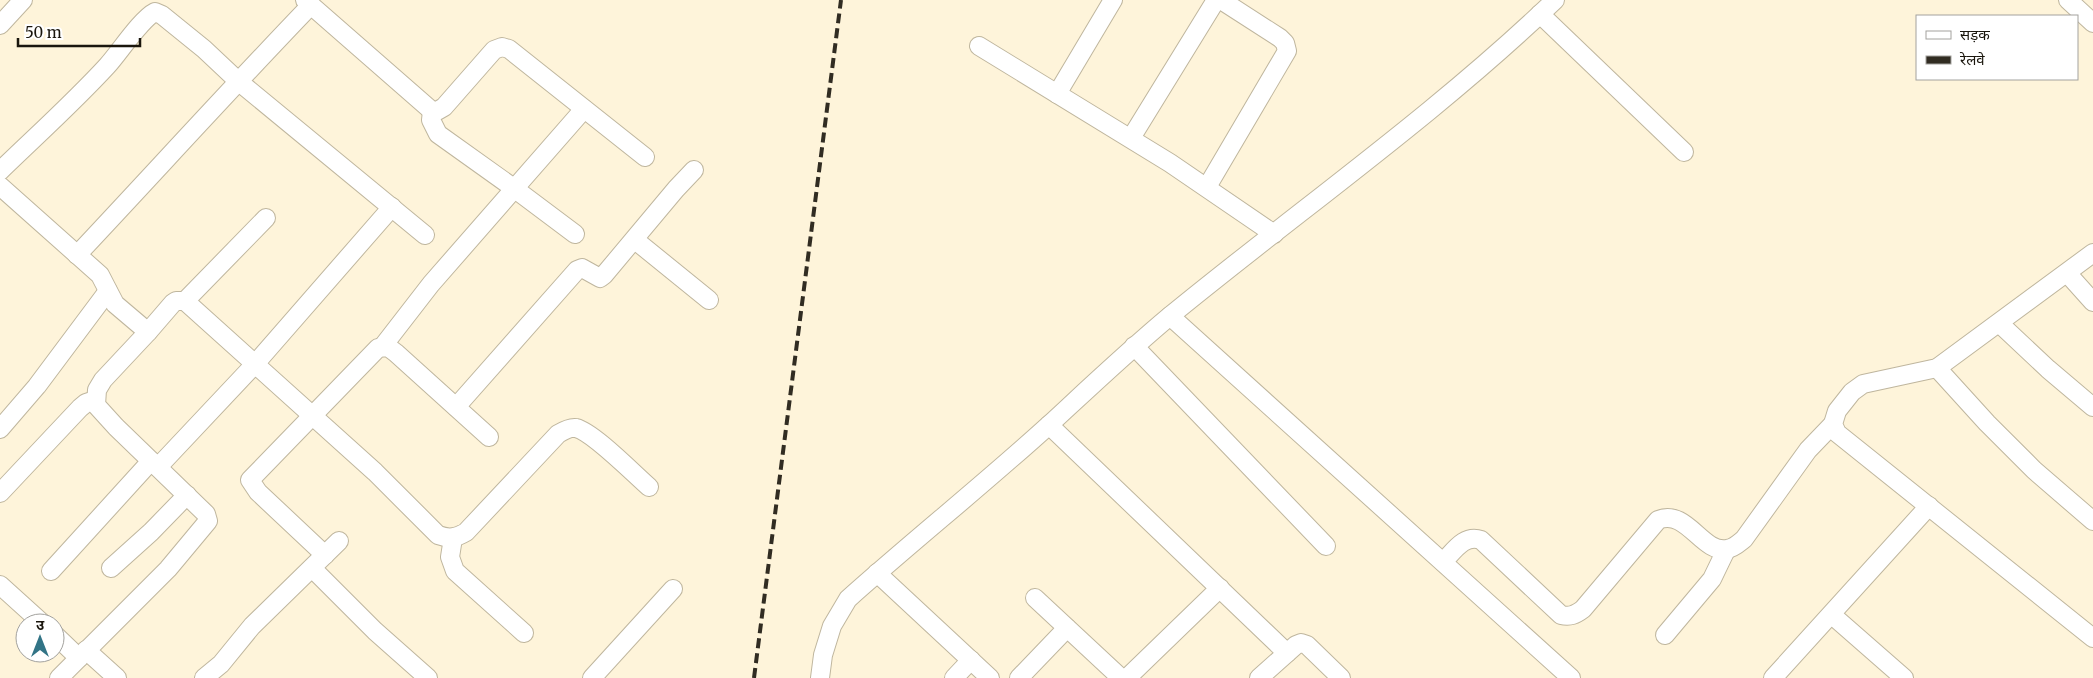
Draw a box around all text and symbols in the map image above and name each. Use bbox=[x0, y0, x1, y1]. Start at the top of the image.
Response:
scale bar bbox=[18, 15, 140, 47]
legend bbox=[1916, 15, 2078, 80]
text: 50 m bbox=[25, 23, 62, 42]
text: सड़क bbox=[1960, 25, 1990, 44]
text: रेलवे bbox=[1959, 50, 1985, 69]
north arrow bbox=[15, 613, 65, 663]
text: उ bbox=[36, 616, 45, 634]

